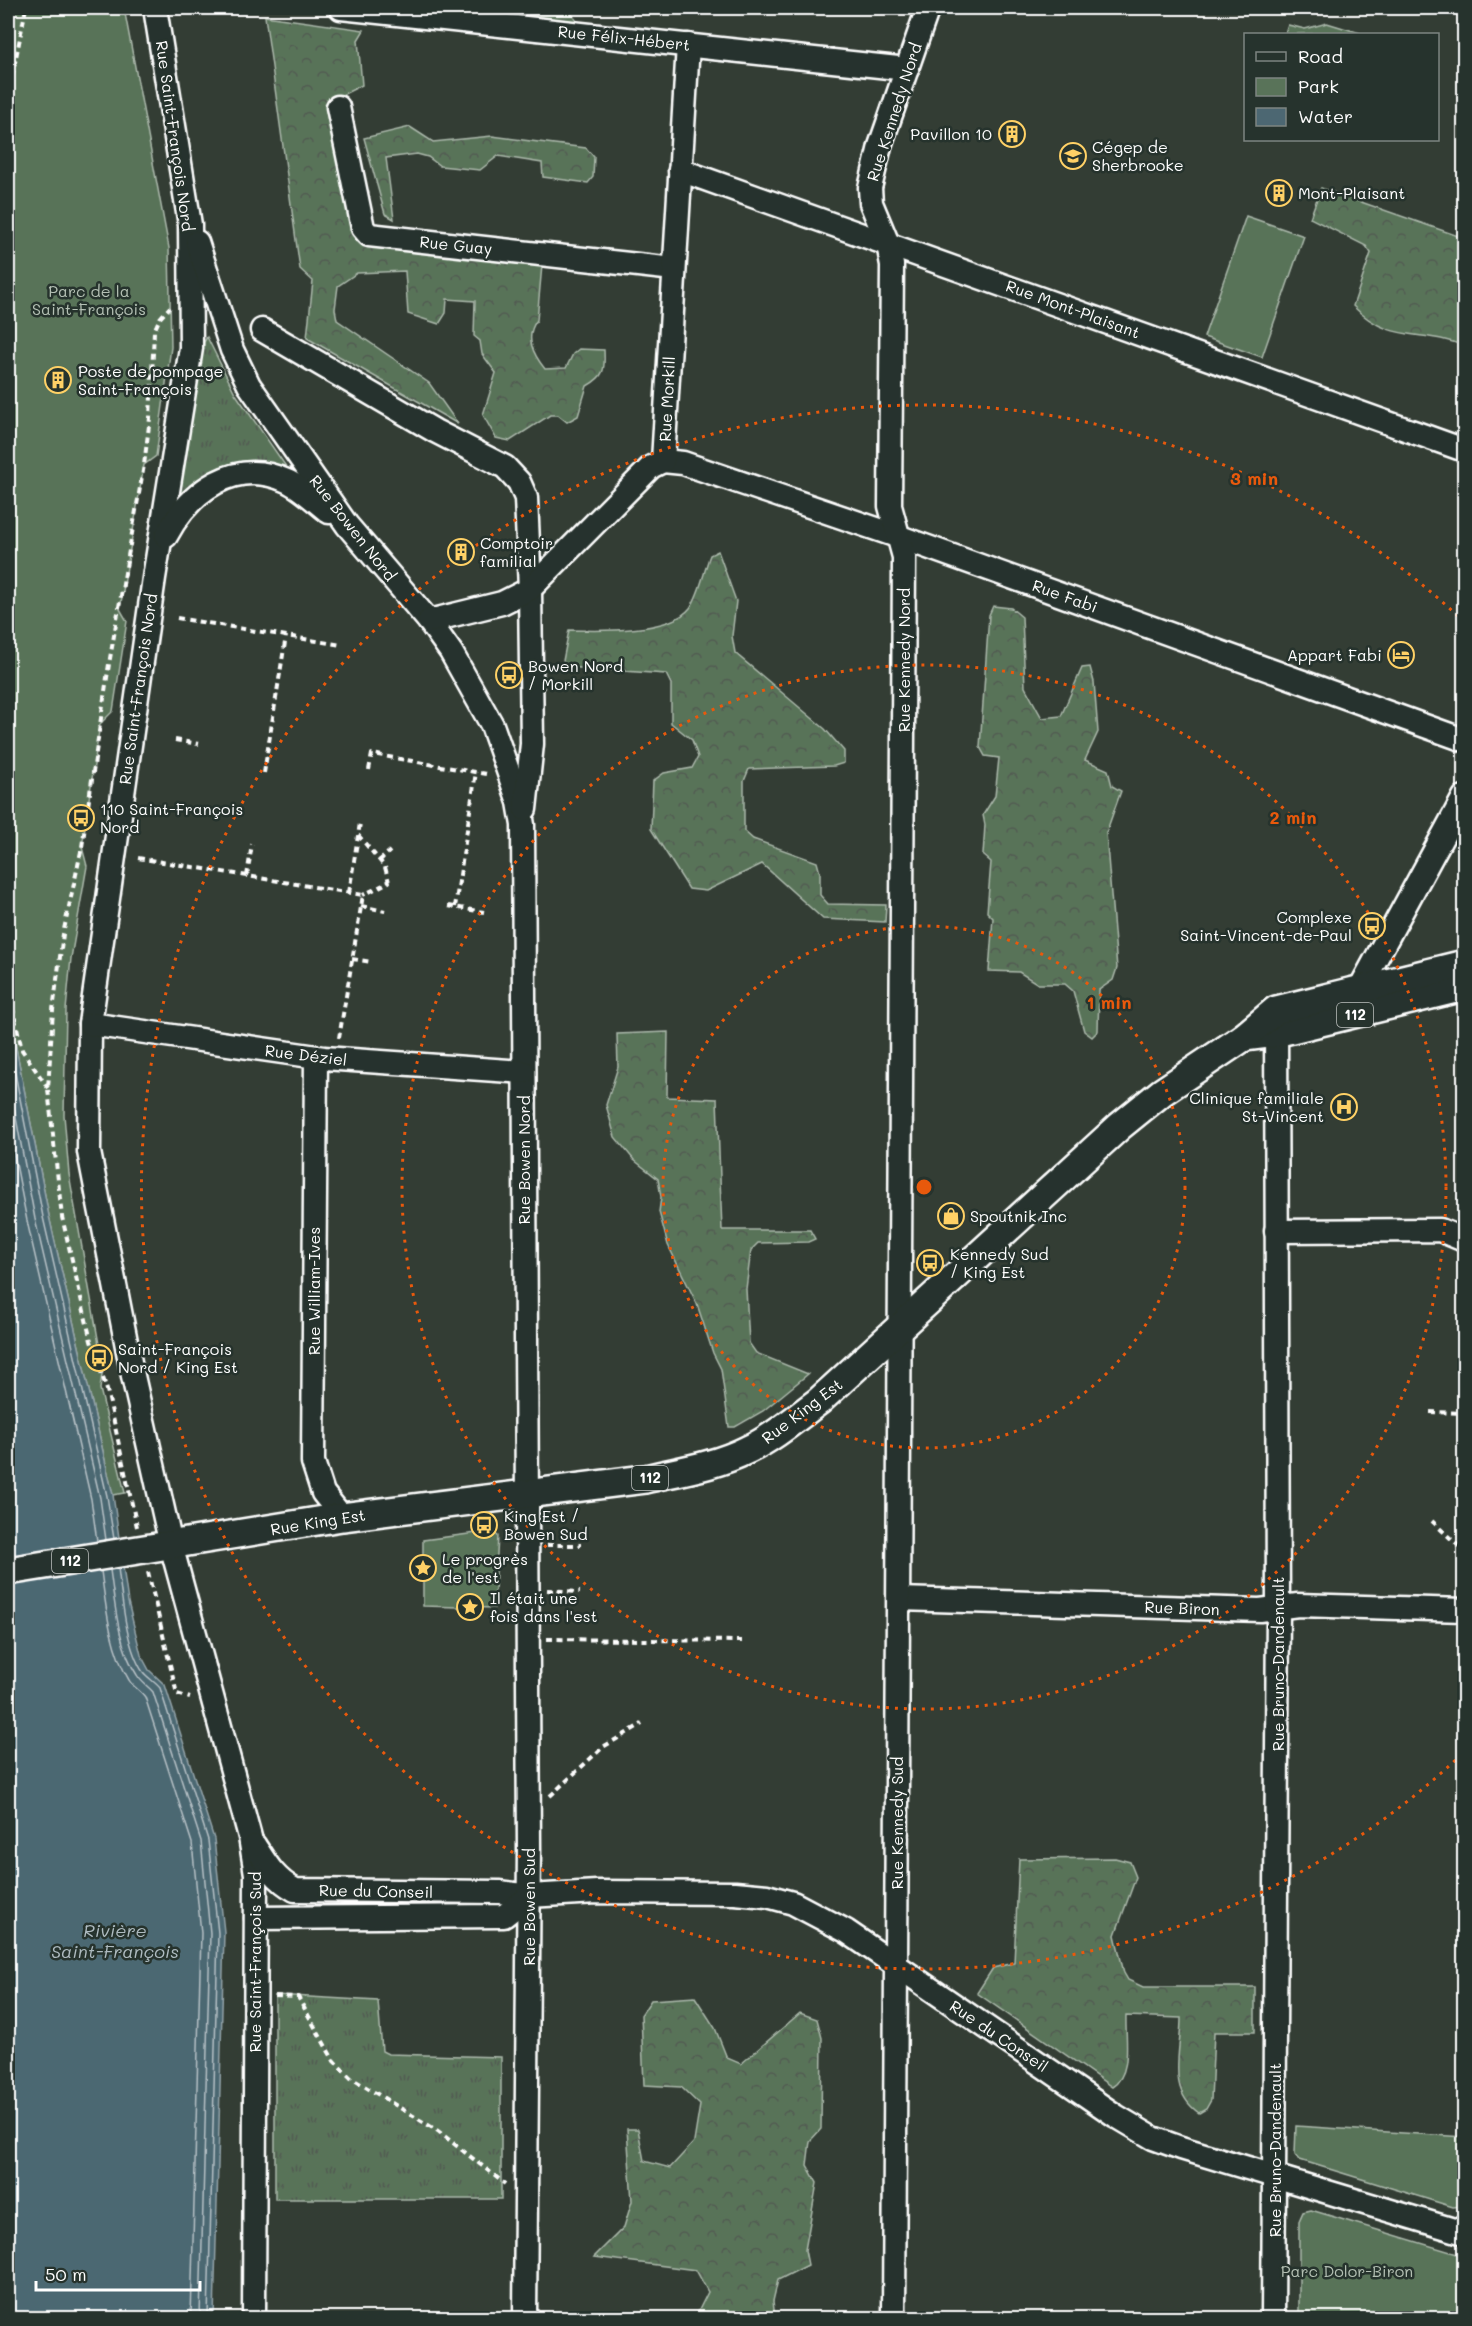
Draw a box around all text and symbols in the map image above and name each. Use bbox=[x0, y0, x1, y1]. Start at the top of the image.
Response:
street label: Rue Félix-Hébert bbox=[557, 20, 691, 55]
legend bbox=[1244, 33, 1439, 141]
street label: Rue Saint-François Nord bbox=[152, 39, 199, 233]
street label: Rue Kennedy Nord bbox=[861, 40, 926, 184]
text: Road bbox=[1298, 44, 1343, 68]
text: Park bbox=[1298, 74, 1339, 98]
text: Water bbox=[1298, 104, 1353, 128]
building icon: Pavillon 10 bbox=[997, 119, 1027, 149]
place label: Pavillon 10 bbox=[910, 123, 992, 144]
place label: Cégep de Sherbrooke bbox=[1092, 136, 1184, 175]
school or university icon: Cégep de Sherbrooke bbox=[1058, 141, 1088, 171]
building icon: Mont-Plaisant bbox=[1264, 178, 1294, 208]
place label: Mont-Plaisant bbox=[1298, 182, 1405, 203]
street label: Rue Guay bbox=[419, 230, 493, 259]
street label: Rue Mont-Plaisant bbox=[1003, 275, 1143, 343]
park label: Parc de la Saint-François bbox=[32, 280, 146, 319]
street label: Rue Morkill bbox=[654, 356, 679, 442]
place label: Poste de pompage Saint-François bbox=[78, 360, 223, 399]
building icon: Poste de pompage Saint-François bbox=[43, 365, 73, 395]
text: 3 min bbox=[1230, 466, 1278, 490]
street label: Rue Bowen Nord bbox=[305, 470, 401, 585]
place label: Comptoir familial bbox=[480, 532, 553, 571]
building icon: Comptoir familial bbox=[446, 537, 476, 567]
street label: Rue Fabi bbox=[1030, 574, 1101, 617]
street label: Rue Kennedy Nord bbox=[893, 588, 914, 732]
street label: Rue Saint-François Nord bbox=[114, 592, 161, 786]
hotel icon: Appart Fabi bbox=[1386, 640, 1416, 670]
place label: Appart Fabi bbox=[1287, 644, 1382, 665]
place label: Bowen Nord / Morkill bbox=[528, 655, 623, 694]
bus stop icon: Bowen Nord / Morkill bbox=[494, 660, 524, 690]
place label: 110 Saint-François Nord bbox=[100, 798, 243, 837]
bus stop icon: 110 Saint-François Nord bbox=[66, 803, 96, 833]
text: 2 min bbox=[1269, 805, 1317, 829]
place label: Complexe Saint-Vincent-de-Paul bbox=[1180, 906, 1352, 945]
bus stop icon: Complexe Saint-Vincent-de-Paul bbox=[1357, 911, 1387, 941]
text: 1 min bbox=[1086, 990, 1132, 1014]
road number: 112 bbox=[1337, 1003, 1373, 1027]
street label: Rue Déziel bbox=[264, 1039, 348, 1070]
place label: Clinique familiale St-Vincent bbox=[1189, 1087, 1324, 1126]
hospital icon: Clinique familiale St-Vincent bbox=[1329, 1092, 1359, 1122]
street label: Rue Bowen Nord bbox=[513, 1095, 534, 1225]
centre of rings bbox=[914, 1177, 934, 1197]
shop icon: Spoutnik Inc bbox=[936, 1201, 966, 1231]
place label: Spoutnik Inc bbox=[970, 1205, 1067, 1226]
street label: Rue William-Ives bbox=[303, 1227, 324, 1355]
place label: Kennedy Sud / King Est bbox=[950, 1243, 1049, 1282]
bus stop icon: Kennedy Sud / King Est bbox=[915, 1248, 945, 1278]
place label: Saint-François Nord / King Est bbox=[118, 1338, 238, 1377]
bus stop icon: Saint-François Nord / King Est bbox=[84, 1343, 114, 1373]
street label: Rue King Est bbox=[757, 1373, 846, 1448]
road number: 112 bbox=[632, 1466, 668, 1490]
street label: Rue King Est bbox=[269, 1504, 367, 1539]
place label: King Est / Bowen Sud bbox=[504, 1505, 588, 1544]
bus stop icon: King Est / Bowen Sud bbox=[469, 1510, 499, 1540]
place label: Le progrès de l'est bbox=[442, 1548, 528, 1587]
road number: 112 bbox=[52, 1549, 88, 1573]
place icon: Le progrès de l'est bbox=[408, 1553, 438, 1583]
street label: Rue Bruno-Dandenault bbox=[1267, 1577, 1288, 1751]
place label: Il était une fois dans l'est bbox=[490, 1587, 598, 1626]
place icon: Il était une fois dans l'est bbox=[455, 1592, 485, 1622]
street label: Rue Biron bbox=[1144, 1596, 1220, 1619]
street label: Rue Kennedy Sud bbox=[886, 1757, 907, 1889]
street label: Rue Bowen Sud bbox=[518, 1848, 539, 1966]
street label: Rue Saint-François Sud bbox=[244, 1872, 265, 2052]
street label: Rue du Conseil bbox=[319, 1879, 433, 1902]
water label: Rivière Saint-François bbox=[51, 1918, 179, 1963]
street label: Rue du Conseil bbox=[946, 1995, 1053, 2076]
street label: Rue Bruno-Dandenault bbox=[1264, 2063, 1285, 2237]
scale bar bbox=[36, 2254, 200, 2292]
park label: Parc Dolor-Biron bbox=[1281, 2260, 1413, 2281]
text: 50 m bbox=[45, 2262, 87, 2286]

